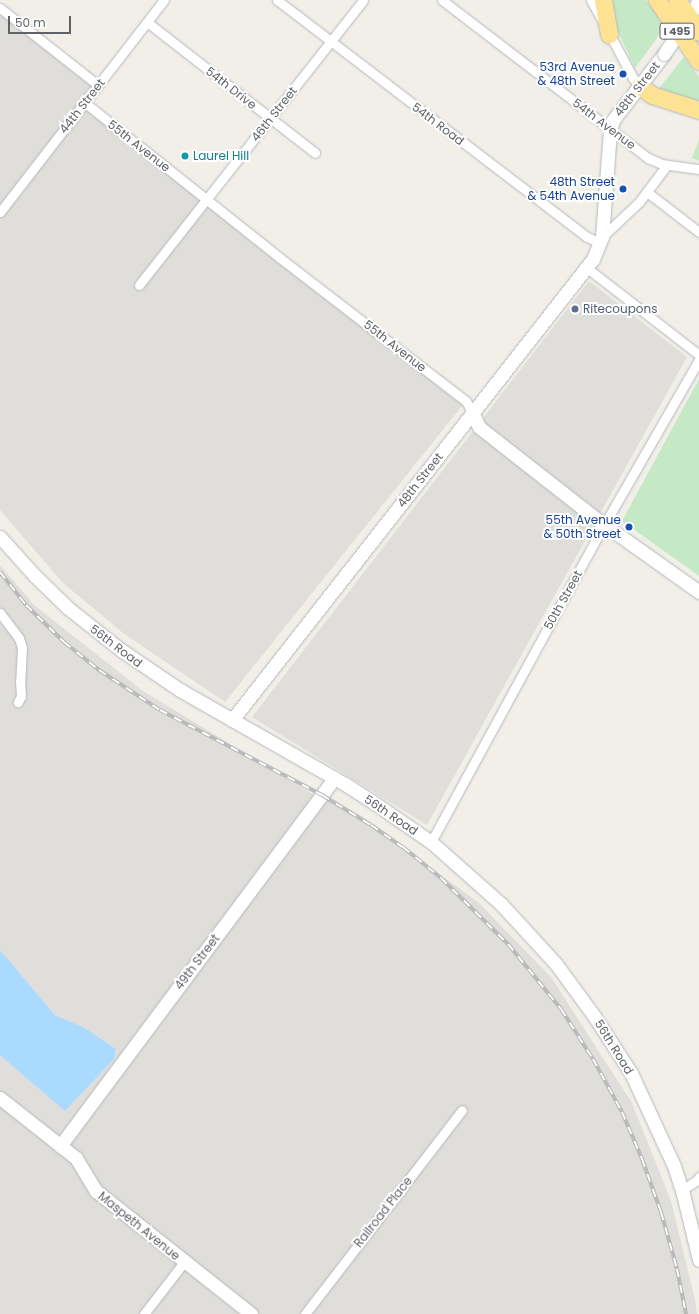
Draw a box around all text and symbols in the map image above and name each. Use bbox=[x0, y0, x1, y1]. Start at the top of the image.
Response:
scale bar bbox=[10, 8, 73, 34]
text: 50 m bbox=[15, 14, 46, 31]
road number: I 495 bbox=[659, 22, 695, 40]
street label: 48th Street bbox=[611, 59, 663, 119]
place label: 53rd Avenue & 48th Street bbox=[537, 60, 615, 88]
street label: 54th Drive bbox=[203, 64, 259, 112]
marker: 53rd Avenue & 48th Street bbox=[618, 69, 628, 79]
street label: 44th Street bbox=[56, 76, 108, 136]
street label: 46th Street bbox=[248, 84, 300, 144]
street label: 54th Avenue bbox=[570, 96, 638, 152]
street label: 54th Road bbox=[409, 100, 467, 148]
street label: 55th Avenue bbox=[105, 117, 173, 175]
place label: Laurel Hill bbox=[193, 149, 249, 163]
marker: Laurel Hill bbox=[180, 151, 190, 161]
place label: 48th Street & 54th Avenue bbox=[528, 175, 615, 203]
marker: 48th Street & 54th Avenue bbox=[618, 184, 628, 194]
place label: Ritecoupons bbox=[583, 302, 657, 316]
marker: Ritecoupons bbox=[570, 304, 580, 314]
street label: 55th Avenue bbox=[361, 317, 429, 375]
street label: 48th Street bbox=[394, 450, 446, 510]
place label: 55th Avenue & 50th Street bbox=[543, 513, 621, 541]
marker: 55th Avenue & 50th Street bbox=[624, 522, 634, 532]
street label: 50th Street bbox=[541, 568, 585, 632]
street label: 56th Road bbox=[87, 622, 145, 670]
street label: 56th Road bbox=[361, 792, 421, 838]
street label: 49th Street bbox=[172, 932, 222, 992]
street label: 56th Road bbox=[592, 1017, 636, 1077]
street label: Railroad Place bbox=[351, 1174, 415, 1250]
street label: Maspeth Avenue bbox=[95, 1189, 183, 1263]

